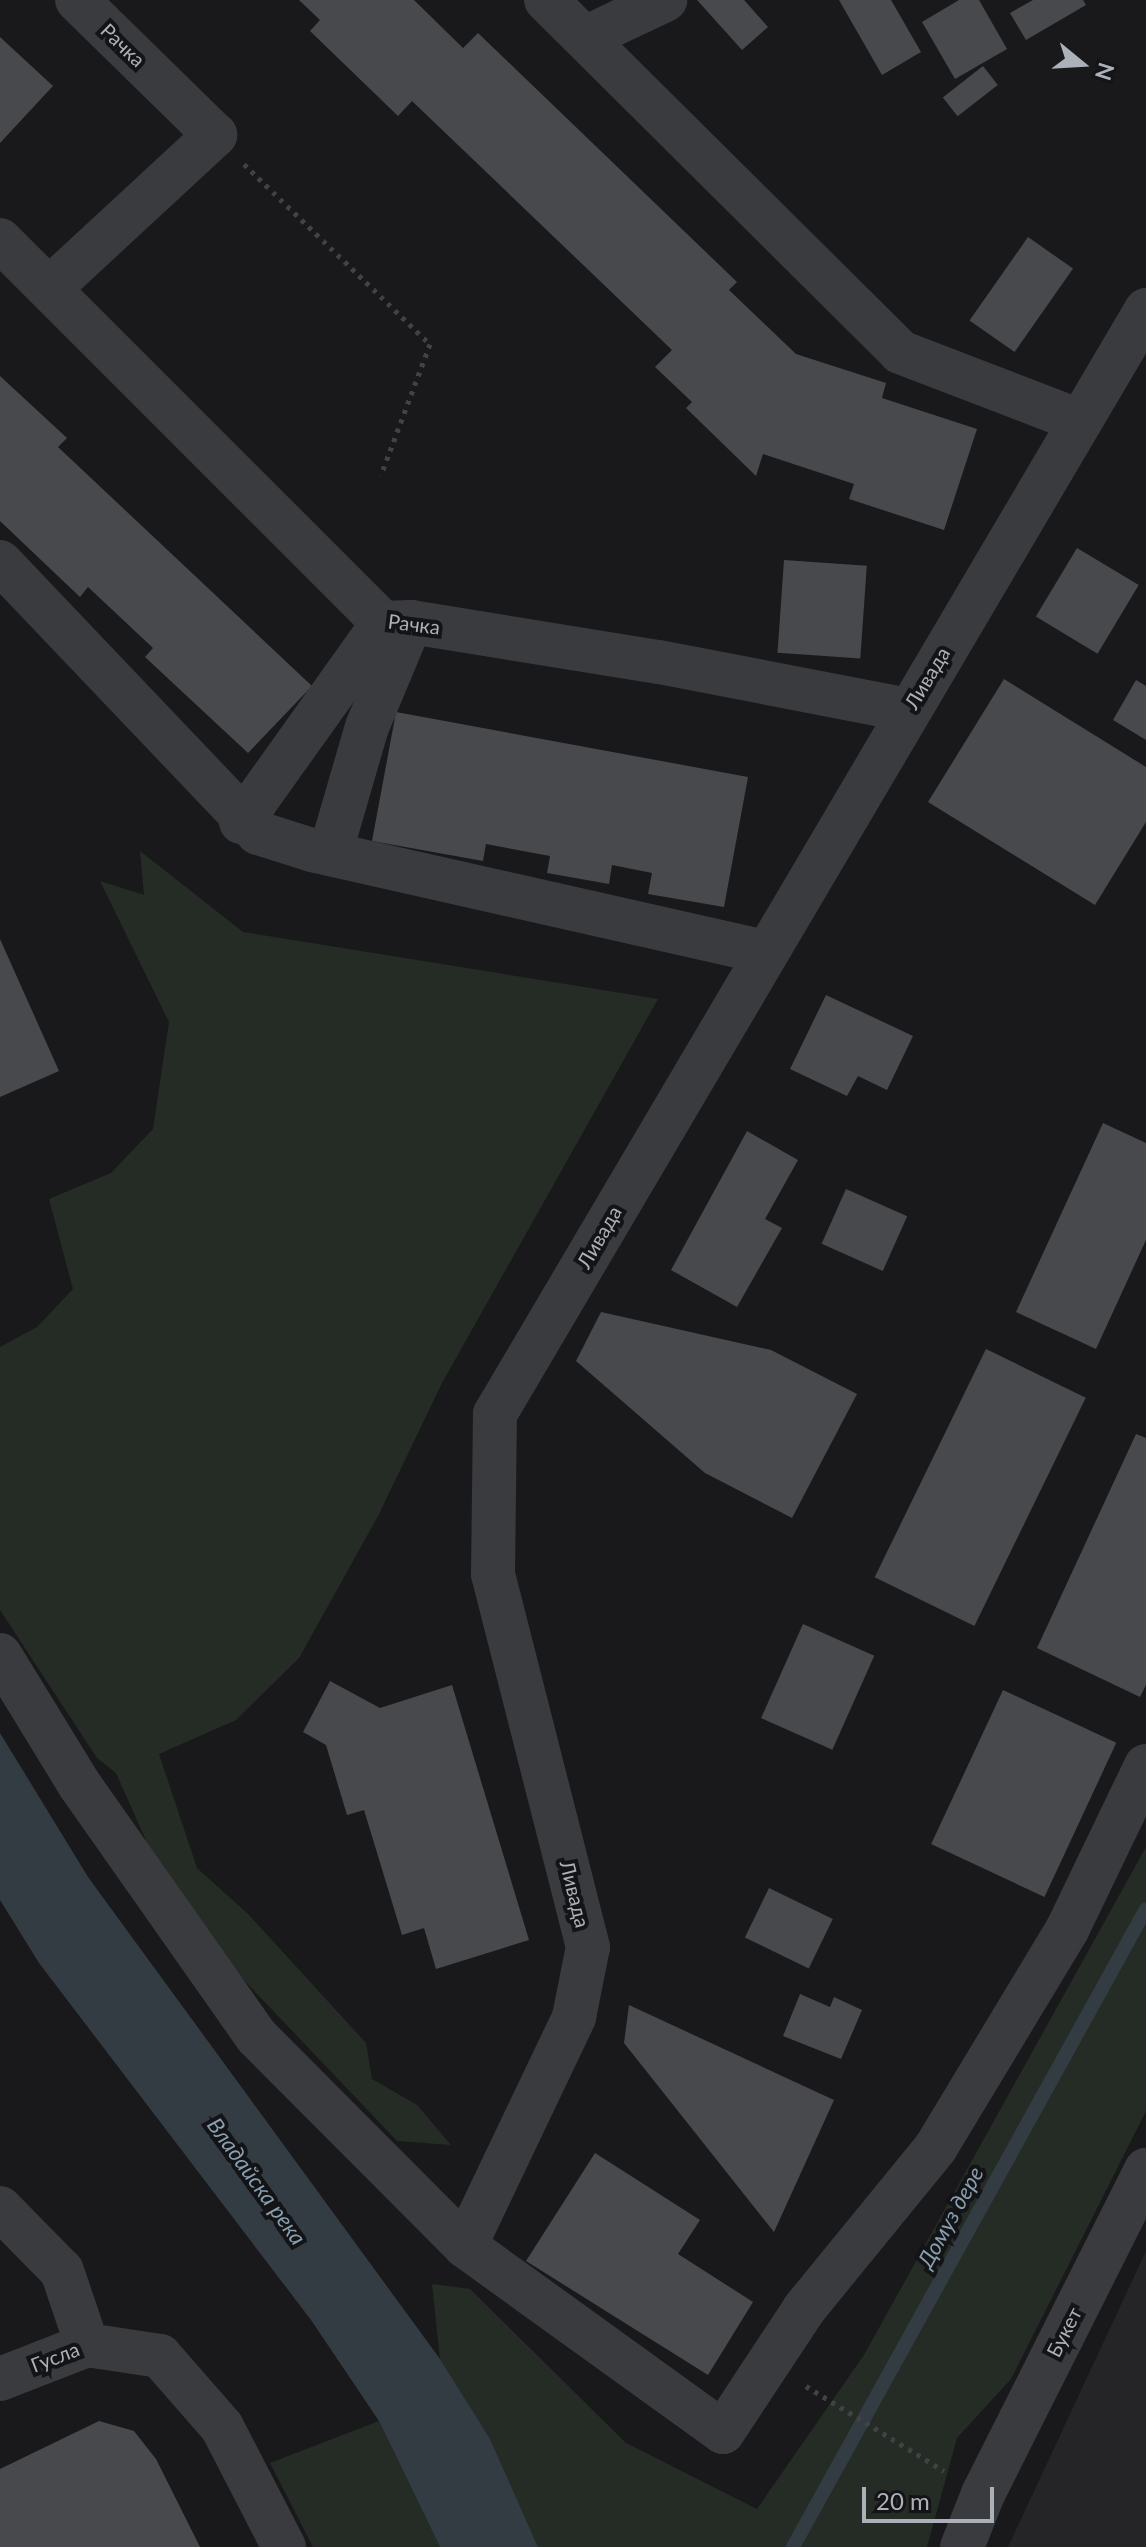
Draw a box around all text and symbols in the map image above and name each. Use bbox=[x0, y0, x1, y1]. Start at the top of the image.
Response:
street label: Рачка bbox=[96, 18, 150, 72]
north arrow bbox=[1042, 24, 1122, 104]
text: N bbox=[1090, 59, 1121, 84]
street label: Рачка bbox=[387, 609, 441, 639]
street label: Ливада bbox=[899, 643, 955, 713]
street label: Ливада bbox=[572, 1202, 626, 1272]
street label: Ливада bbox=[555, 1858, 595, 1930]
water label: Владайска река bbox=[202, 2112, 312, 2250]
water label: Домуз дере bbox=[911, 2162, 989, 2272]
street label: Букет bbox=[1041, 2303, 1087, 2361]
street label: Гусла bbox=[27, 2337, 83, 2377]
scale bar bbox=[866, 2471, 998, 2521]
text: 20 m bbox=[876, 2486, 930, 2515]

